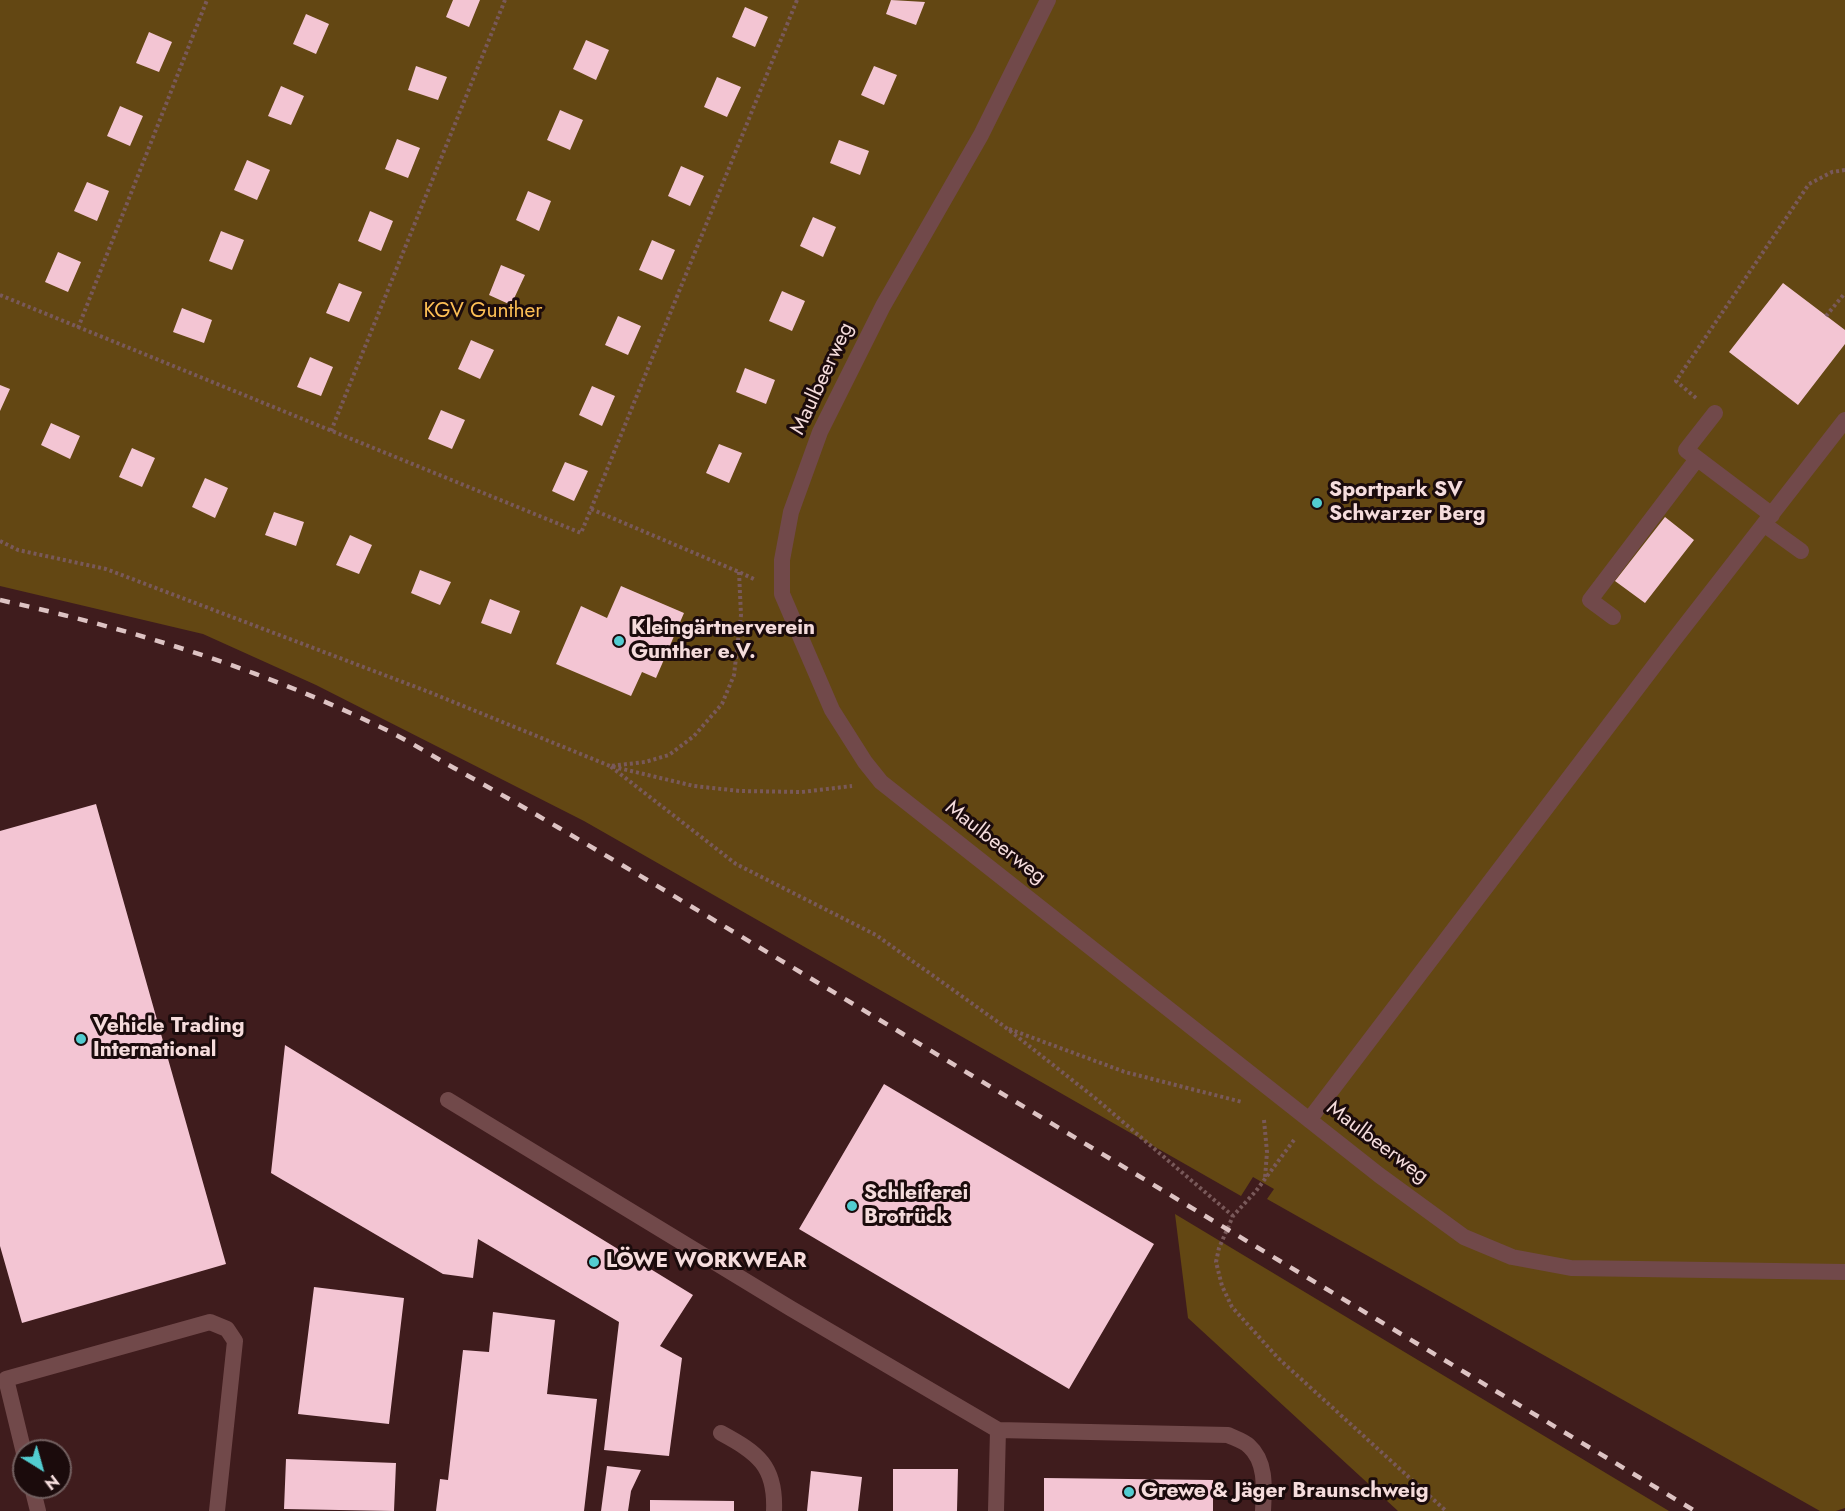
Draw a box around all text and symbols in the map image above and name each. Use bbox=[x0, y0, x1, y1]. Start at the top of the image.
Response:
park label: KGV Gunther bbox=[423, 299, 543, 325]
street label: Maulbeerweg bbox=[786, 319, 860, 439]
place label: Sportpark SV Schwarzer Berg bbox=[1329, 478, 1486, 528]
marker: Sportpark SV Schwarzer Berg bbox=[1310, 496, 1324, 510]
place label: Kleingärtnerverein Gunther e.V. bbox=[631, 616, 815, 666]
marker: Kleingärtnerverein Gunther e.V. bbox=[612, 634, 626, 648]
street label: Maulbeerweg bbox=[940, 796, 1050, 890]
place label: Vehicle Trading International bbox=[93, 1014, 245, 1064]
marker: Vehicle Trading International bbox=[74, 1032, 88, 1046]
street label: Maulbeerweg bbox=[1321, 1096, 1433, 1190]
place label: Schleiferei Brotrück bbox=[864, 1181, 968, 1231]
marker: Schleiferei Brotrück bbox=[845, 1199, 859, 1213]
place label: LÖWE WORKWEAR bbox=[606, 1249, 807, 1275]
marker: LÖWE WORKWEAR bbox=[587, 1255, 601, 1269]
north arrow bbox=[12, 1439, 72, 1499]
text: N bbox=[40, 1469, 64, 1495]
place label: Grewe & Jäger Braunschweig bbox=[1141, 1479, 1428, 1505]
marker: Grewe & Jäger Braunschweig bbox=[1122, 1485, 1136, 1499]

